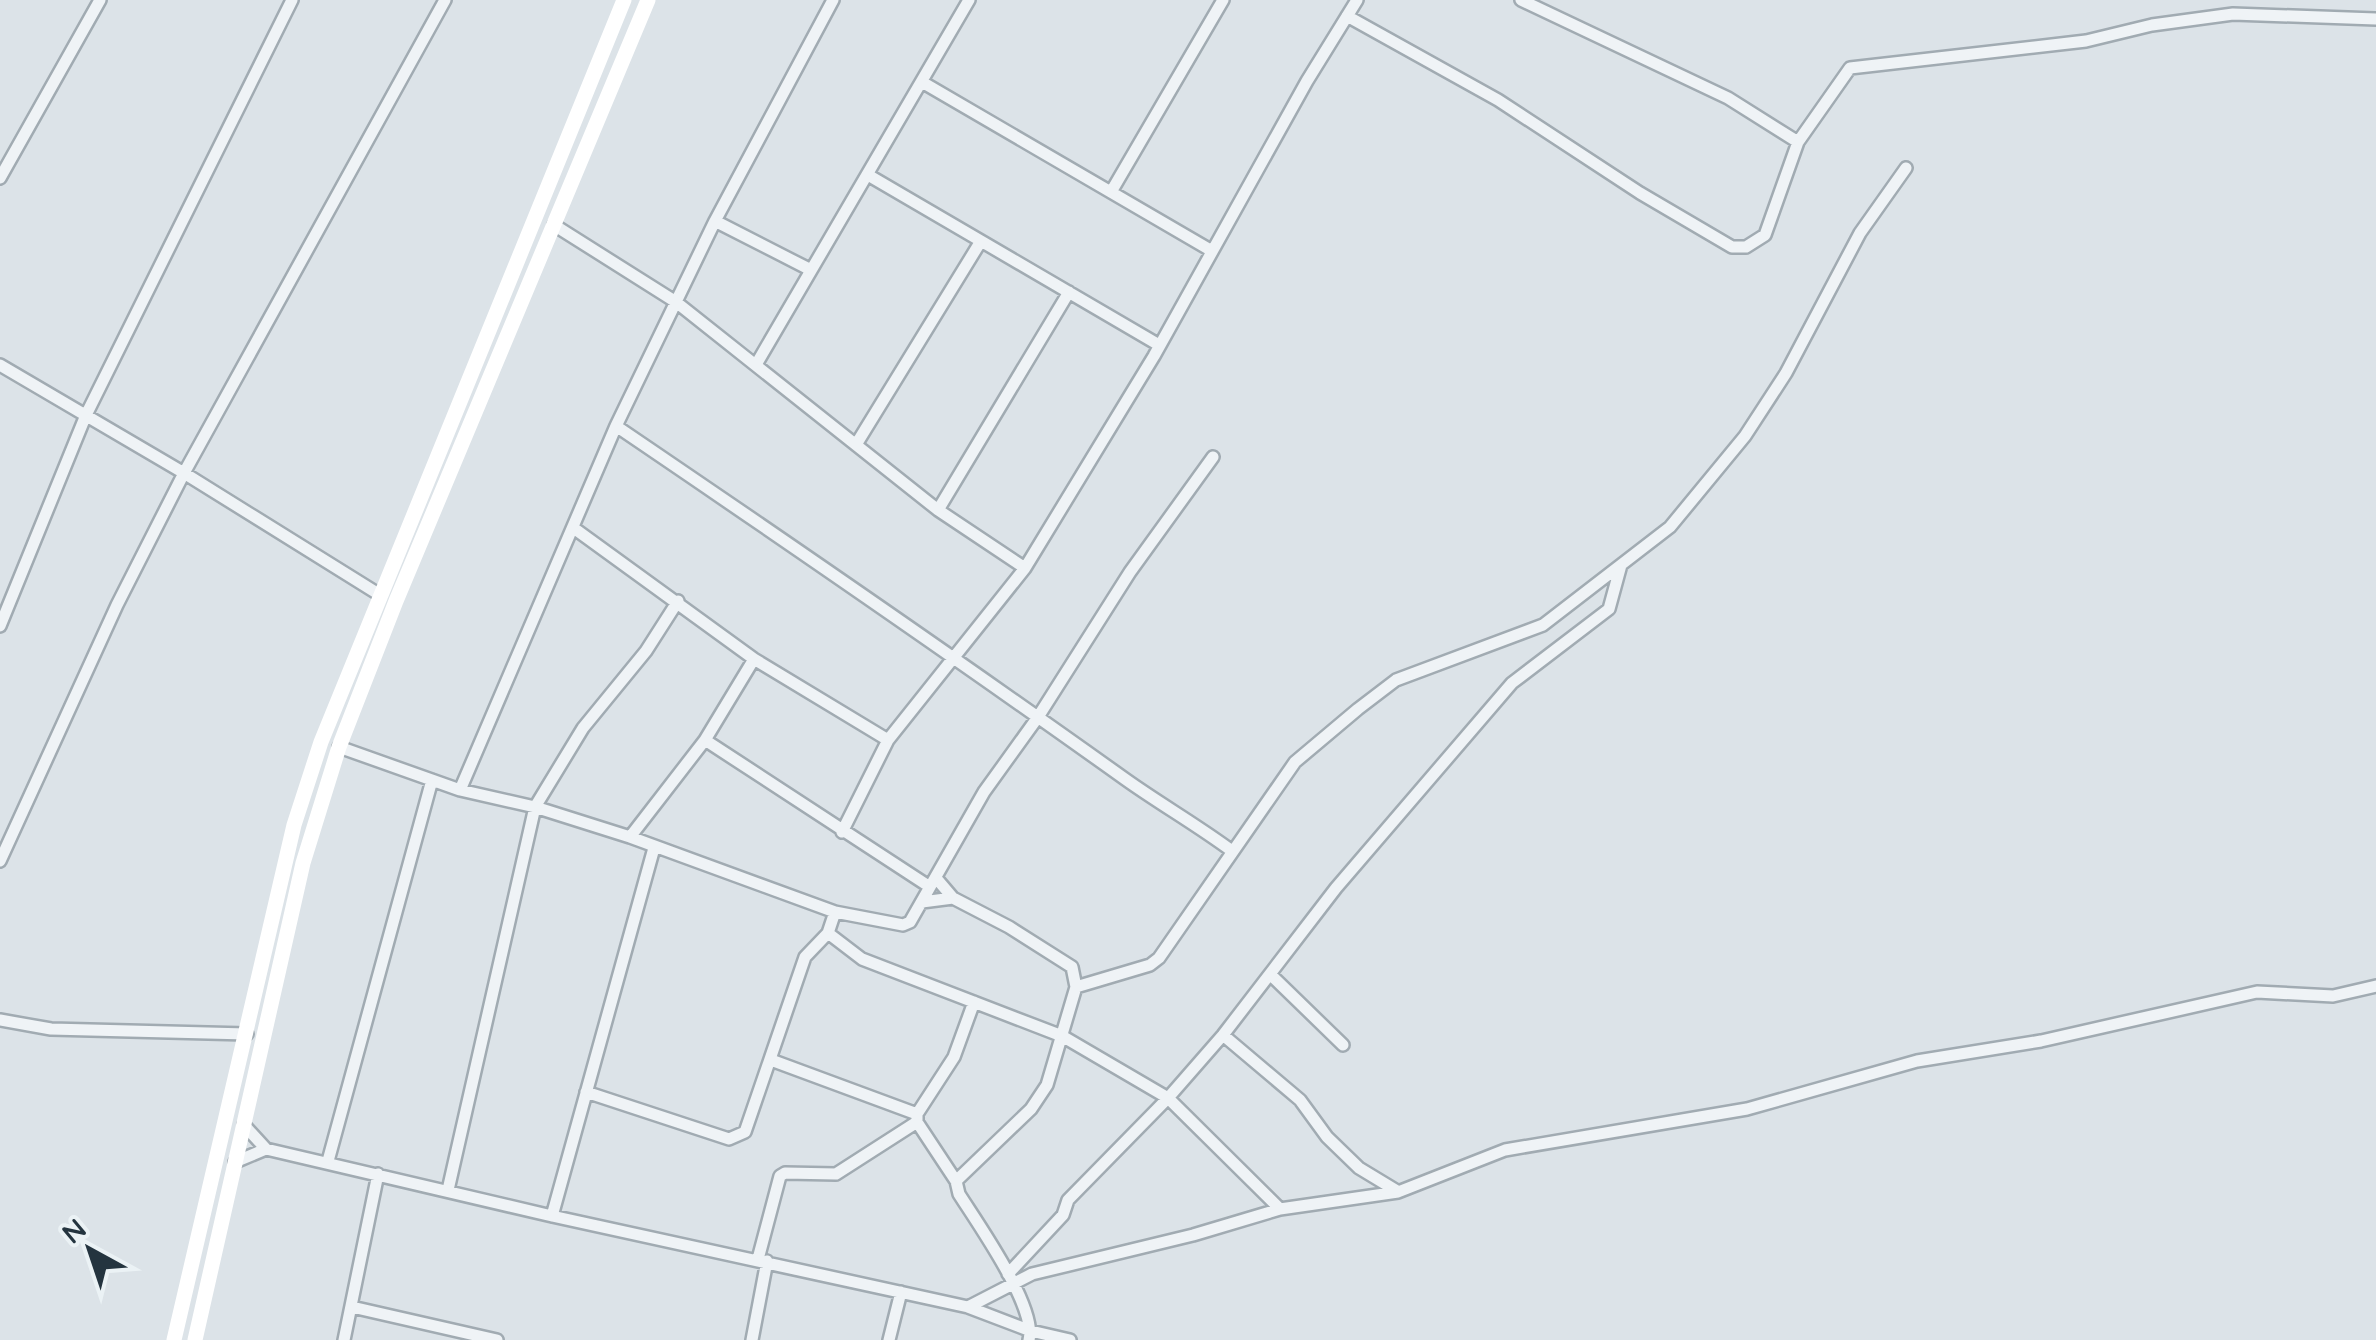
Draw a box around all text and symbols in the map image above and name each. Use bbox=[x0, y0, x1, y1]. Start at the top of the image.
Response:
north arrow bbox=[40, 1200, 140, 1300]
text: N bbox=[54, 1210, 93, 1250]

